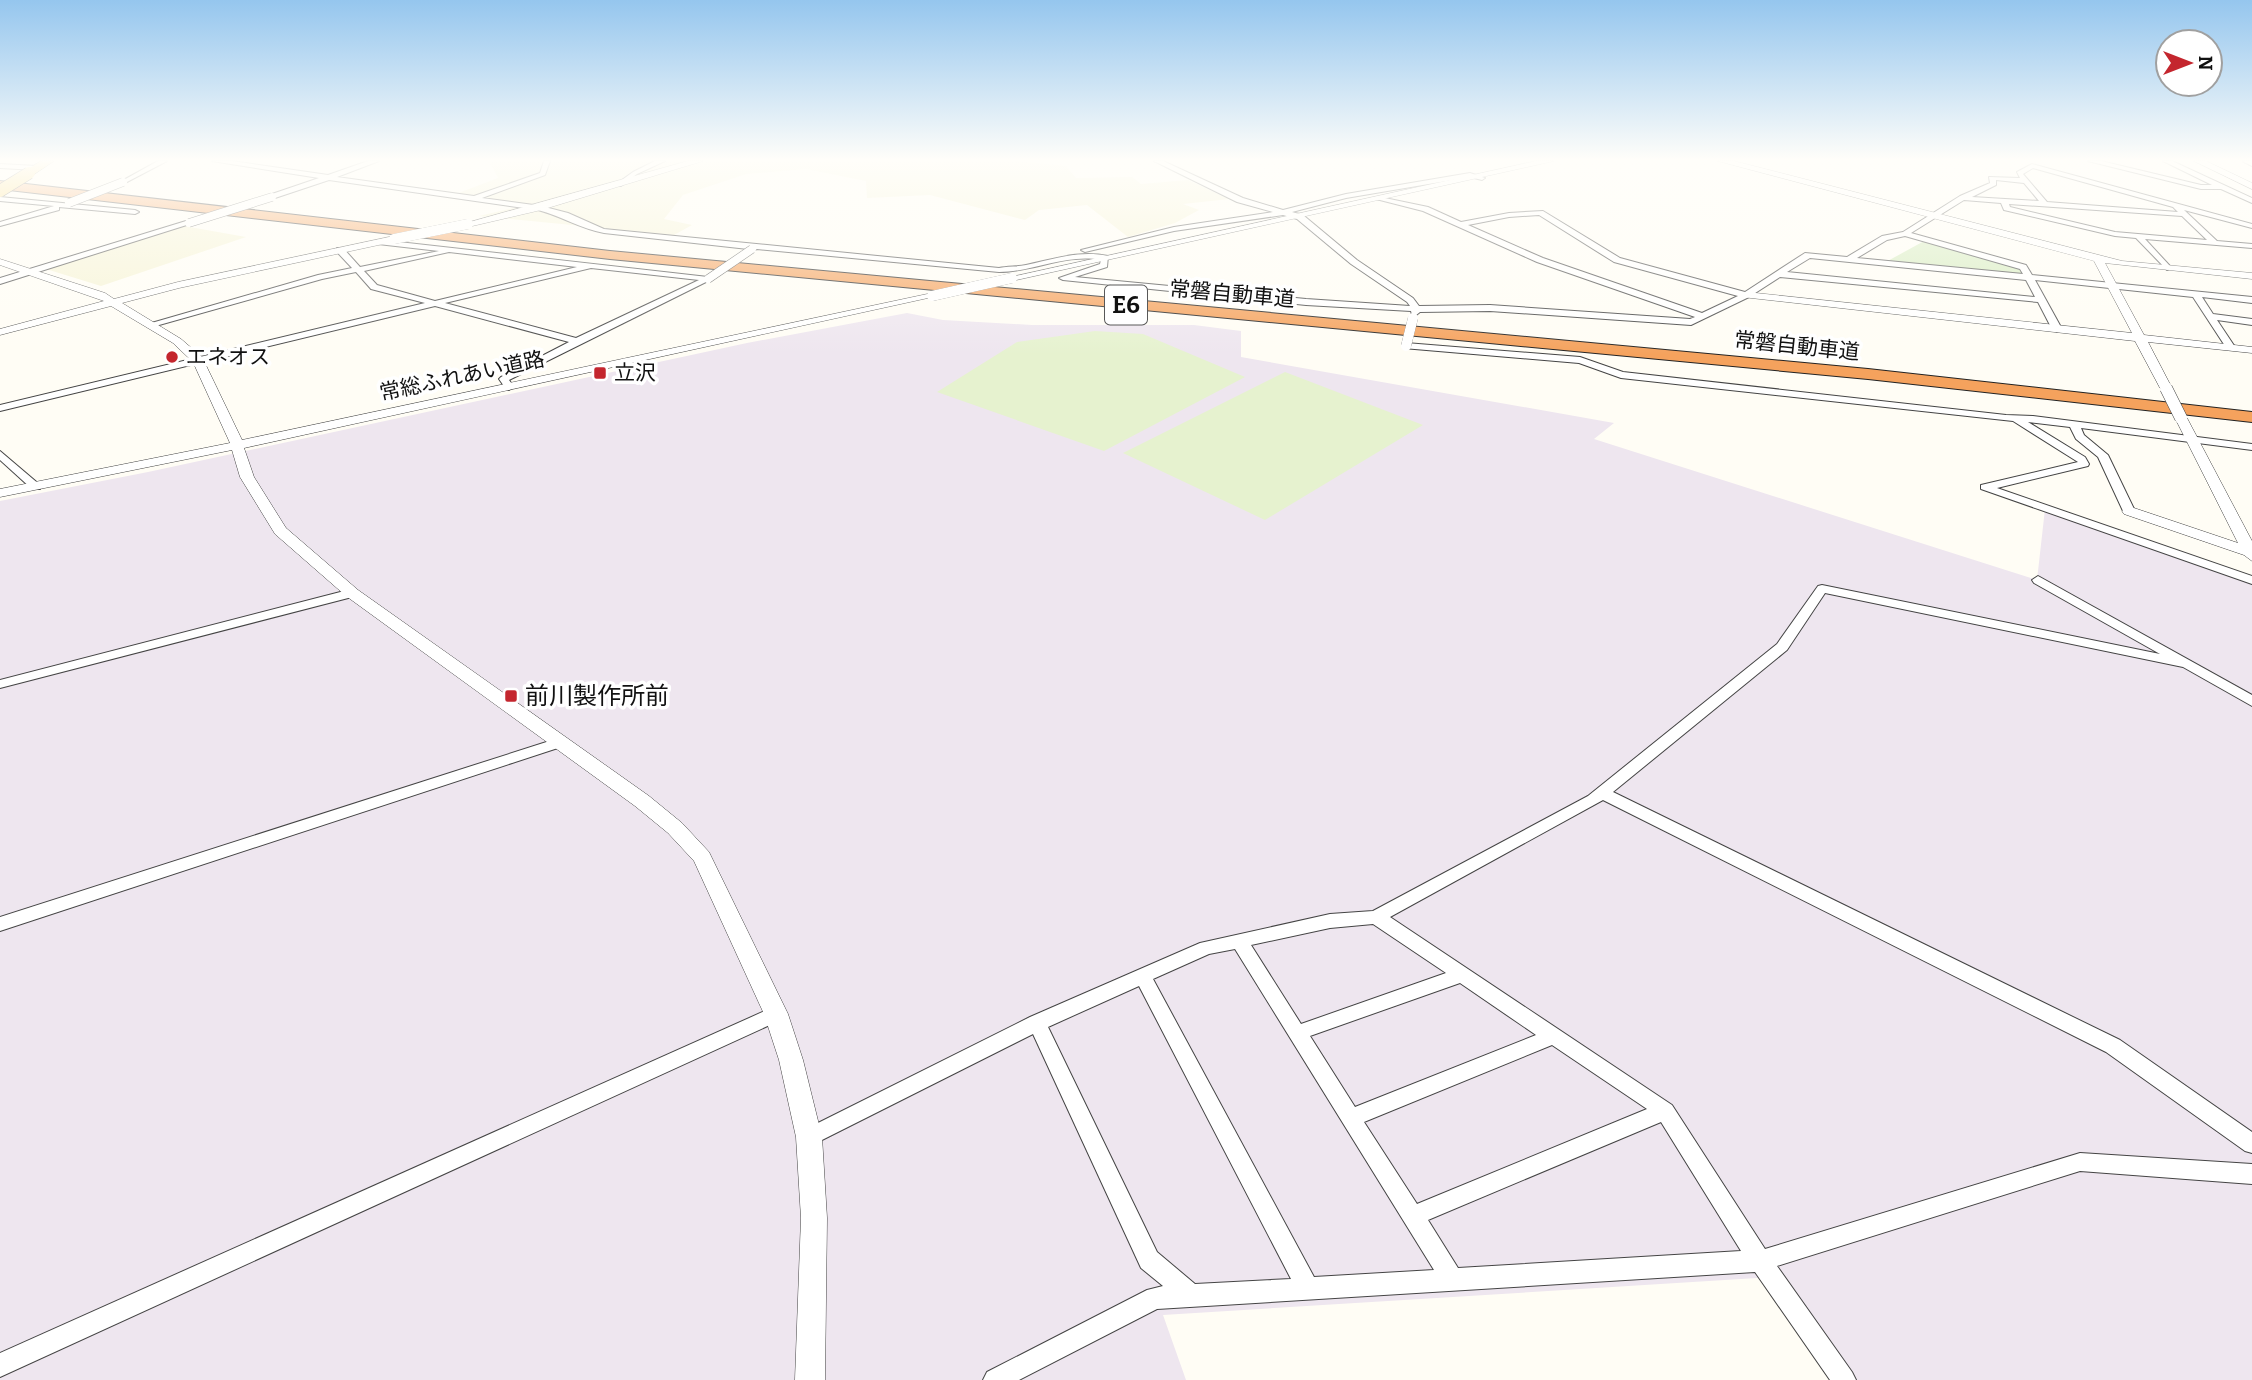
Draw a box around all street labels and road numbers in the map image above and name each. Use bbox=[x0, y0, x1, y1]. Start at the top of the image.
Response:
street label: 常磐自動車道 bbox=[1168, 276, 1296, 312]
road number: E6 bbox=[1105, 286, 1147, 324]
street label: 常磐自動車道 bbox=[1733, 326, 1861, 366]
street label: 常総ふれあい道路 bbox=[377, 346, 547, 406]

